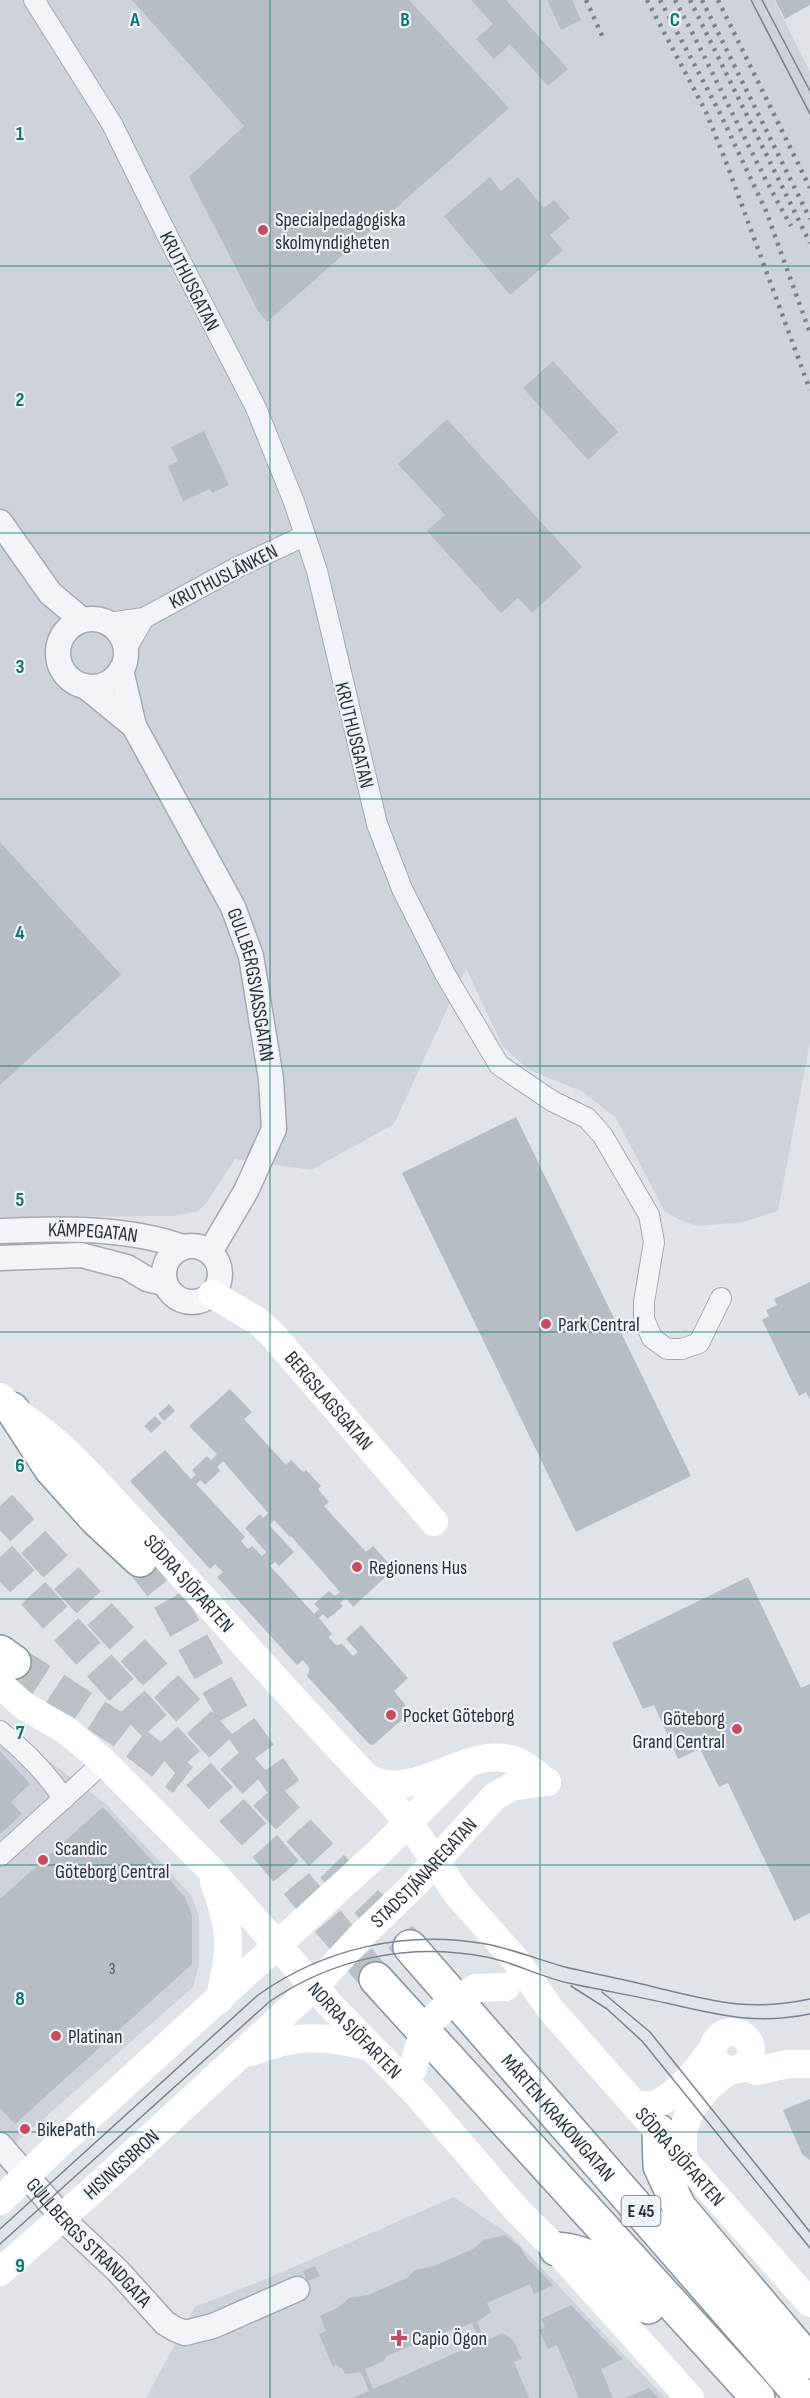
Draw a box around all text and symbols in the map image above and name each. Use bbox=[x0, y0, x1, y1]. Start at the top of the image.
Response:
text: A bbox=[129, 8, 140, 32]
text: B bbox=[400, 8, 410, 32]
text: C bbox=[670, 8, 680, 32]
text: 1 bbox=[16, 122, 24, 146]
place label: Specialpedagogiska skolmyndigheten bbox=[275, 208, 406, 255]
marker: Specialpedagogiska skolmyndigheten bbox=[256, 223, 270, 237]
street label: KRUTHUSGATAN bbox=[154, 228, 224, 335]
text: 2 bbox=[16, 388, 24, 412]
street label: KRUTHUSLÄNKEN bbox=[165, 539, 282, 614]
text: 3 bbox=[16, 655, 25, 679]
street label: KRUTHUSGATAN bbox=[329, 680, 379, 791]
street label: GULLBERGSVASSGATAN bbox=[221, 905, 279, 1063]
text: 4 bbox=[15, 921, 25, 945]
text: 5 bbox=[16, 1188, 25, 1212]
street label: KÄMPEGATAN bbox=[48, 1218, 139, 1248]
place label: Park Central bbox=[558, 1313, 640, 1337]
marker: Park Central bbox=[539, 1317, 553, 1331]
street label: BERGSLAGSGATAN bbox=[279, 1347, 378, 1456]
text: 6 bbox=[15, 1454, 25, 1478]
street label: SÖDRA SJÖFARTEN bbox=[138, 1530, 239, 1638]
place label: Regionens Hus bbox=[369, 1556, 467, 1580]
marker: Regionens Hus bbox=[350, 1560, 364, 1574]
place label: Pocket Göteborg bbox=[403, 1704, 514, 1728]
place label: Göteborg Grand Central bbox=[633, 1707, 725, 1754]
marker: Pocket Göteborg bbox=[384, 1708, 398, 1722]
text: 7 bbox=[16, 1721, 25, 1745]
marker: Göteborg Grand Central bbox=[730, 1722, 744, 1736]
street label: STADSTJÄNAREGATAN bbox=[366, 1813, 482, 1933]
place label: Scandic Göteborg Central bbox=[55, 1837, 169, 1884]
marker: Scandic Göteborg Central bbox=[36, 1853, 50, 1867]
house number: 3 bbox=[109, 1960, 115, 1979]
street label: NORRA SJÖFARTEN bbox=[303, 1977, 406, 2084]
text: 8 bbox=[15, 1987, 25, 2011]
place label: Platinan bbox=[68, 2025, 123, 2049]
marker: Platinan bbox=[49, 2029, 63, 2043]
street label: MÅRTEN KRAKOWGATAN bbox=[496, 2049, 620, 2187]
street label: SÖDRA SJÖFARTEN bbox=[630, 2103, 730, 2211]
place label: BikePath bbox=[37, 2118, 96, 2142]
marker: BikePath bbox=[18, 2122, 32, 2136]
street label: HISINGSBRON bbox=[79, 2125, 164, 2205]
street label: GULLBERGS STRANDGATA bbox=[21, 2173, 156, 2313]
road number: E 45 bbox=[622, 2196, 660, 2226]
text: 9 bbox=[15, 2254, 25, 2278]
place label: Capio Ögon bbox=[412, 2327, 487, 2351]
marker: Capio Ögon bbox=[390, 2329, 408, 2347]

